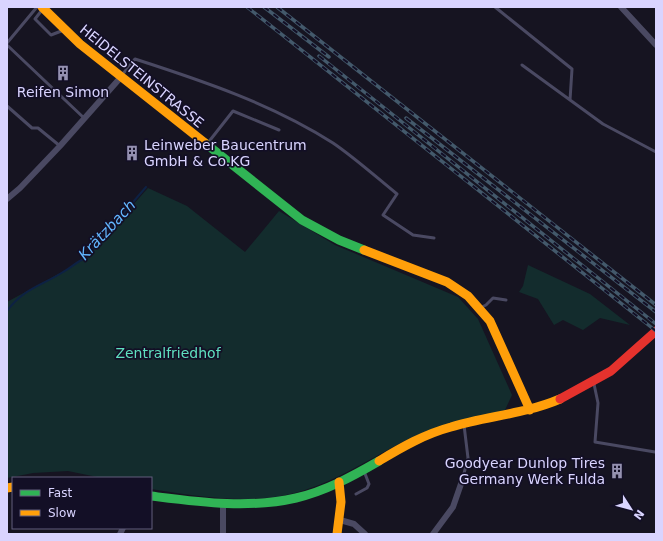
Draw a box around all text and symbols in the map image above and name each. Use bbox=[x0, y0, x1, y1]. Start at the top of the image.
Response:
street label: HEIDELSTEINSTRASSE bbox=[77, 21, 207, 131]
building icon: Reifen Simon bbox=[54, 64, 72, 82]
place label: Reifen Simon bbox=[17, 84, 109, 100]
place label: Leinweber Baucentrum GmbH & Co.KG bbox=[144, 137, 307, 169]
building icon: Leinweber Baucentrum GmbH & Co.KG bbox=[123, 144, 141, 162]
water label: Krätzbach bbox=[75, 196, 139, 264]
park label: Zentralfriedhof bbox=[115, 345, 222, 361]
place label: Goodyear Dunlop Tires Germany Werk Fulda bbox=[445, 455, 605, 487]
building icon: Goodyear Dunlop Tires Germany Werk Fulda bbox=[608, 462, 626, 480]
legend bbox=[12, 477, 152, 529]
text: Fast bbox=[48, 486, 72, 500]
north arrow bbox=[611, 489, 651, 529]
text: Slow bbox=[48, 506, 76, 520]
text: N bbox=[631, 507, 647, 522]

